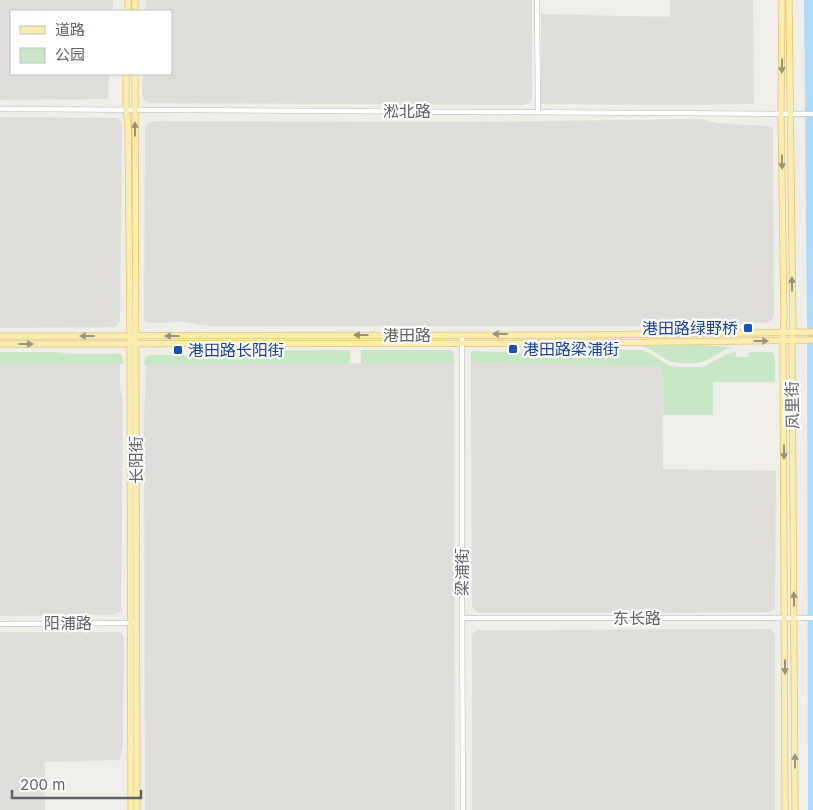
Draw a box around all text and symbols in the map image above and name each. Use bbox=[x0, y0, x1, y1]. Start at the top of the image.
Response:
legend bbox=[10, 10, 172, 75]
text: 道路 bbox=[55, 20, 85, 39]
text: 公园 bbox=[55, 45, 85, 64]
one-way arrow bbox=[778, 58, 786, 74]
street label: 淞北路 bbox=[383, 101, 431, 121]
one-way arrow bbox=[131, 121, 139, 137]
one-way arrow bbox=[778, 154, 786, 170]
one-way arrow bbox=[788, 276, 796, 292]
place label: 港田路绿野桥 bbox=[642, 318, 738, 338]
marker: 港田路绿野桥 bbox=[742, 322, 754, 334]
street label: 港田路 bbox=[383, 325, 431, 345]
one-way arrow bbox=[492, 330, 508, 338]
one-way arrow bbox=[353, 331, 369, 339]
one-way arrow bbox=[79, 332, 95, 340]
one-way arrow bbox=[164, 332, 180, 340]
one-way arrow bbox=[754, 337, 770, 345]
place label: 港田路梁浦街 bbox=[523, 339, 619, 359]
one-way arrow bbox=[19, 340, 35, 348]
place label: 港田路长阳街 bbox=[188, 340, 284, 360]
marker: 港田路梁浦街 bbox=[507, 343, 519, 355]
marker: 港田路长阳街 bbox=[172, 344, 184, 356]
street label: 凤里街 bbox=[782, 381, 802, 429]
street label: 长阳街 bbox=[126, 436, 146, 484]
one-way arrow bbox=[780, 444, 788, 460]
street label: 梁浦街 bbox=[452, 548, 472, 596]
one-way arrow bbox=[790, 591, 798, 607]
street label: 东长路 bbox=[613, 608, 661, 628]
street label: 阳浦路 bbox=[44, 613, 92, 633]
one-way arrow bbox=[781, 659, 789, 675]
one-way arrow bbox=[791, 753, 799, 769]
scale bar bbox=[12, 768, 141, 800]
text: 200 m bbox=[20, 775, 65, 794]

